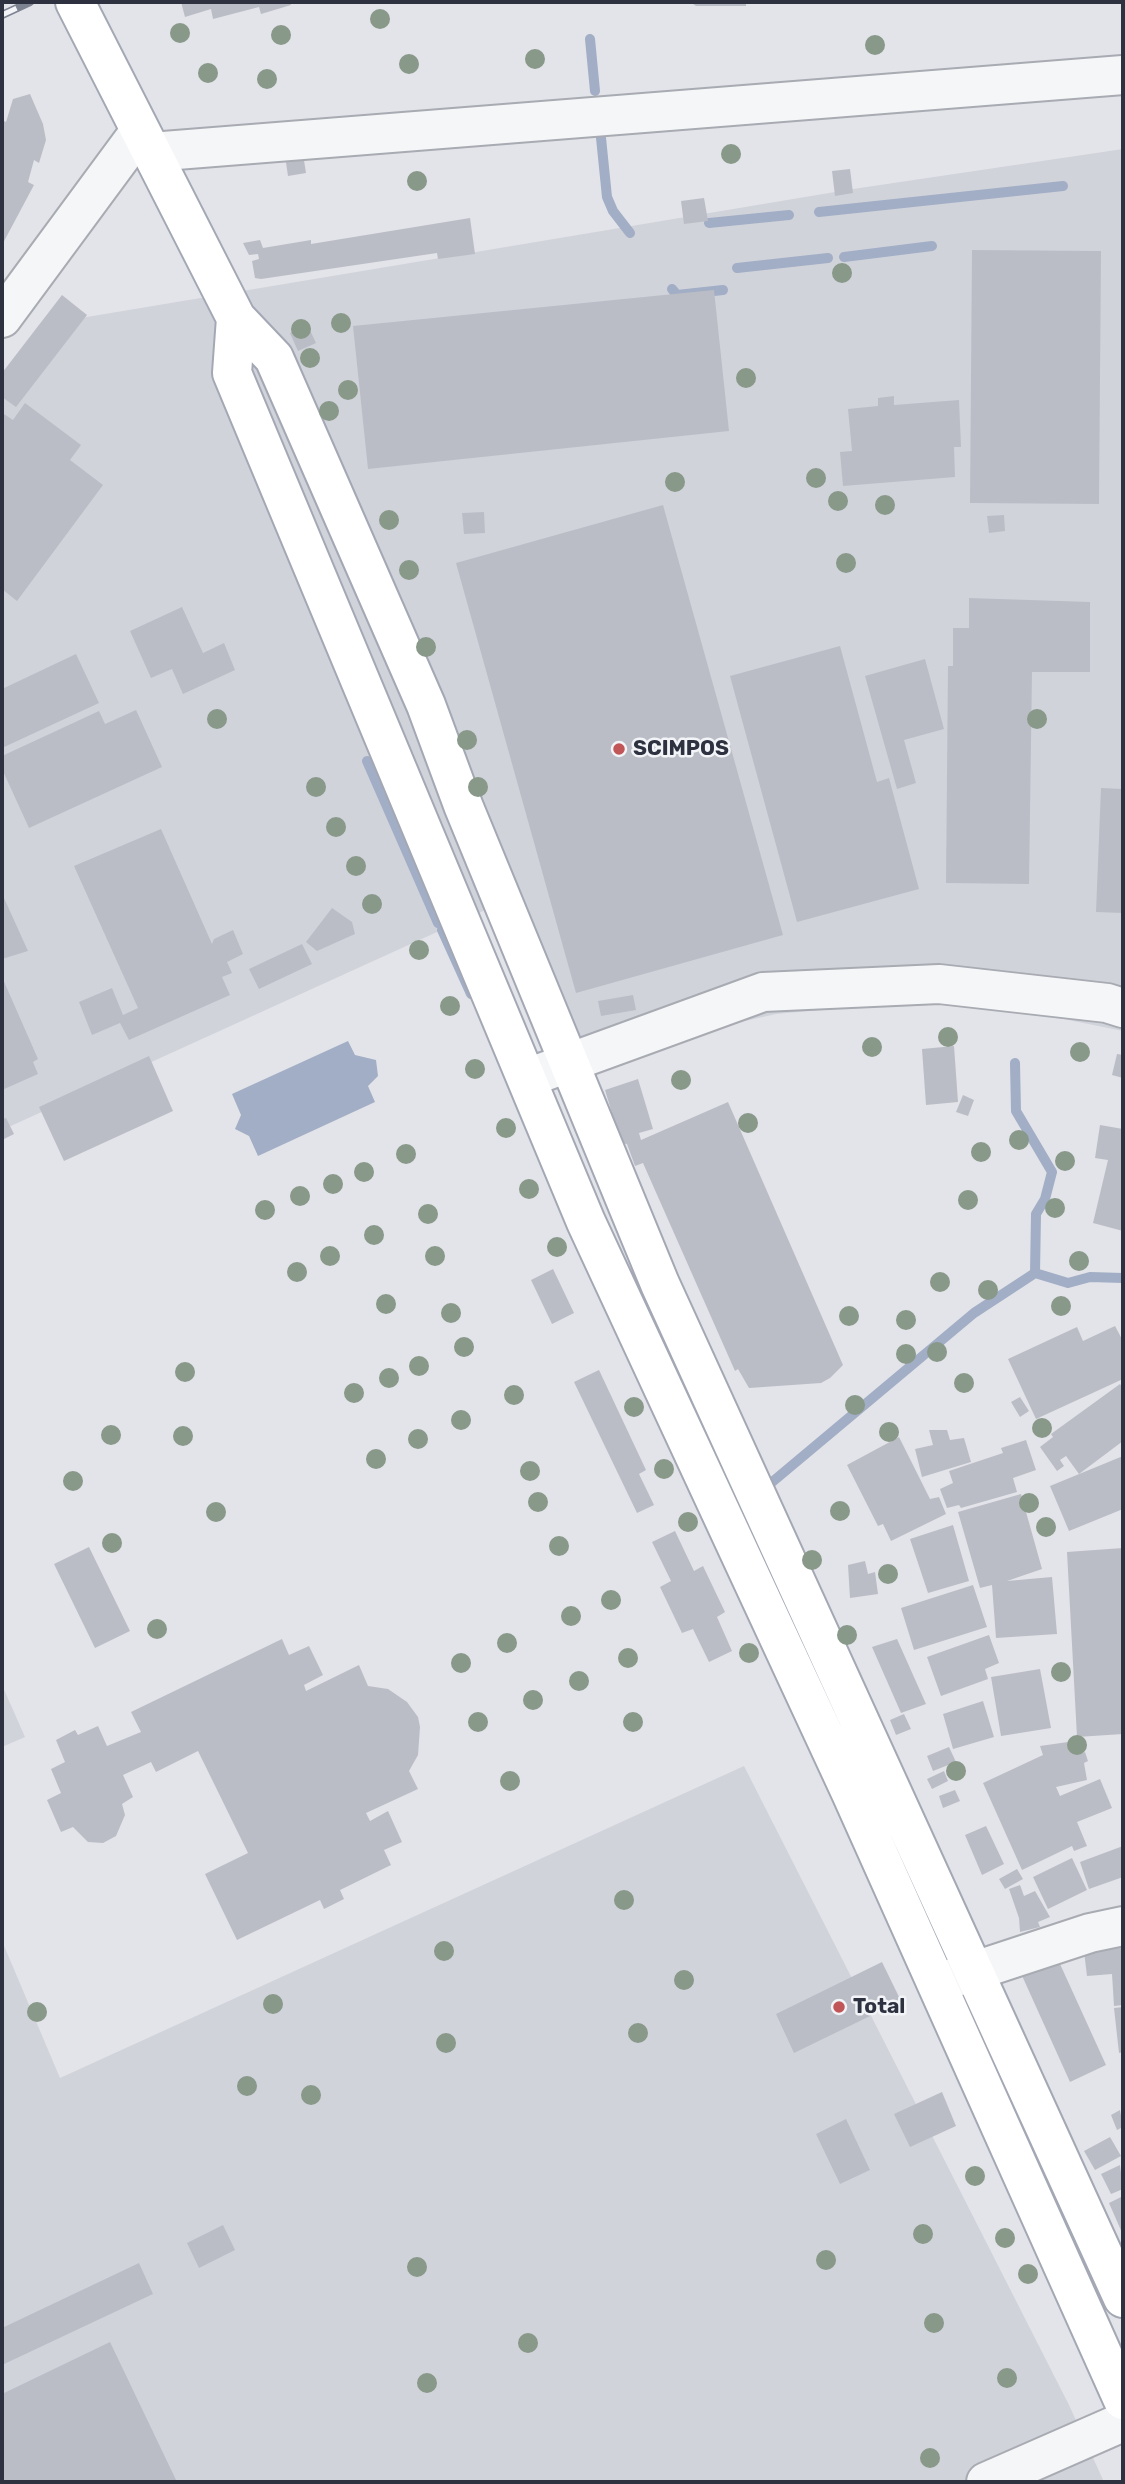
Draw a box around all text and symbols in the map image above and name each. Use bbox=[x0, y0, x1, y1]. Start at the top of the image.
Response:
place label: SCIMPOS bbox=[633, 736, 729, 762]
marker: SCIMPOS bbox=[611, 741, 627, 757]
place label: Total bbox=[853, 1994, 905, 2020]
marker: Total bbox=[831, 1999, 847, 2015]

